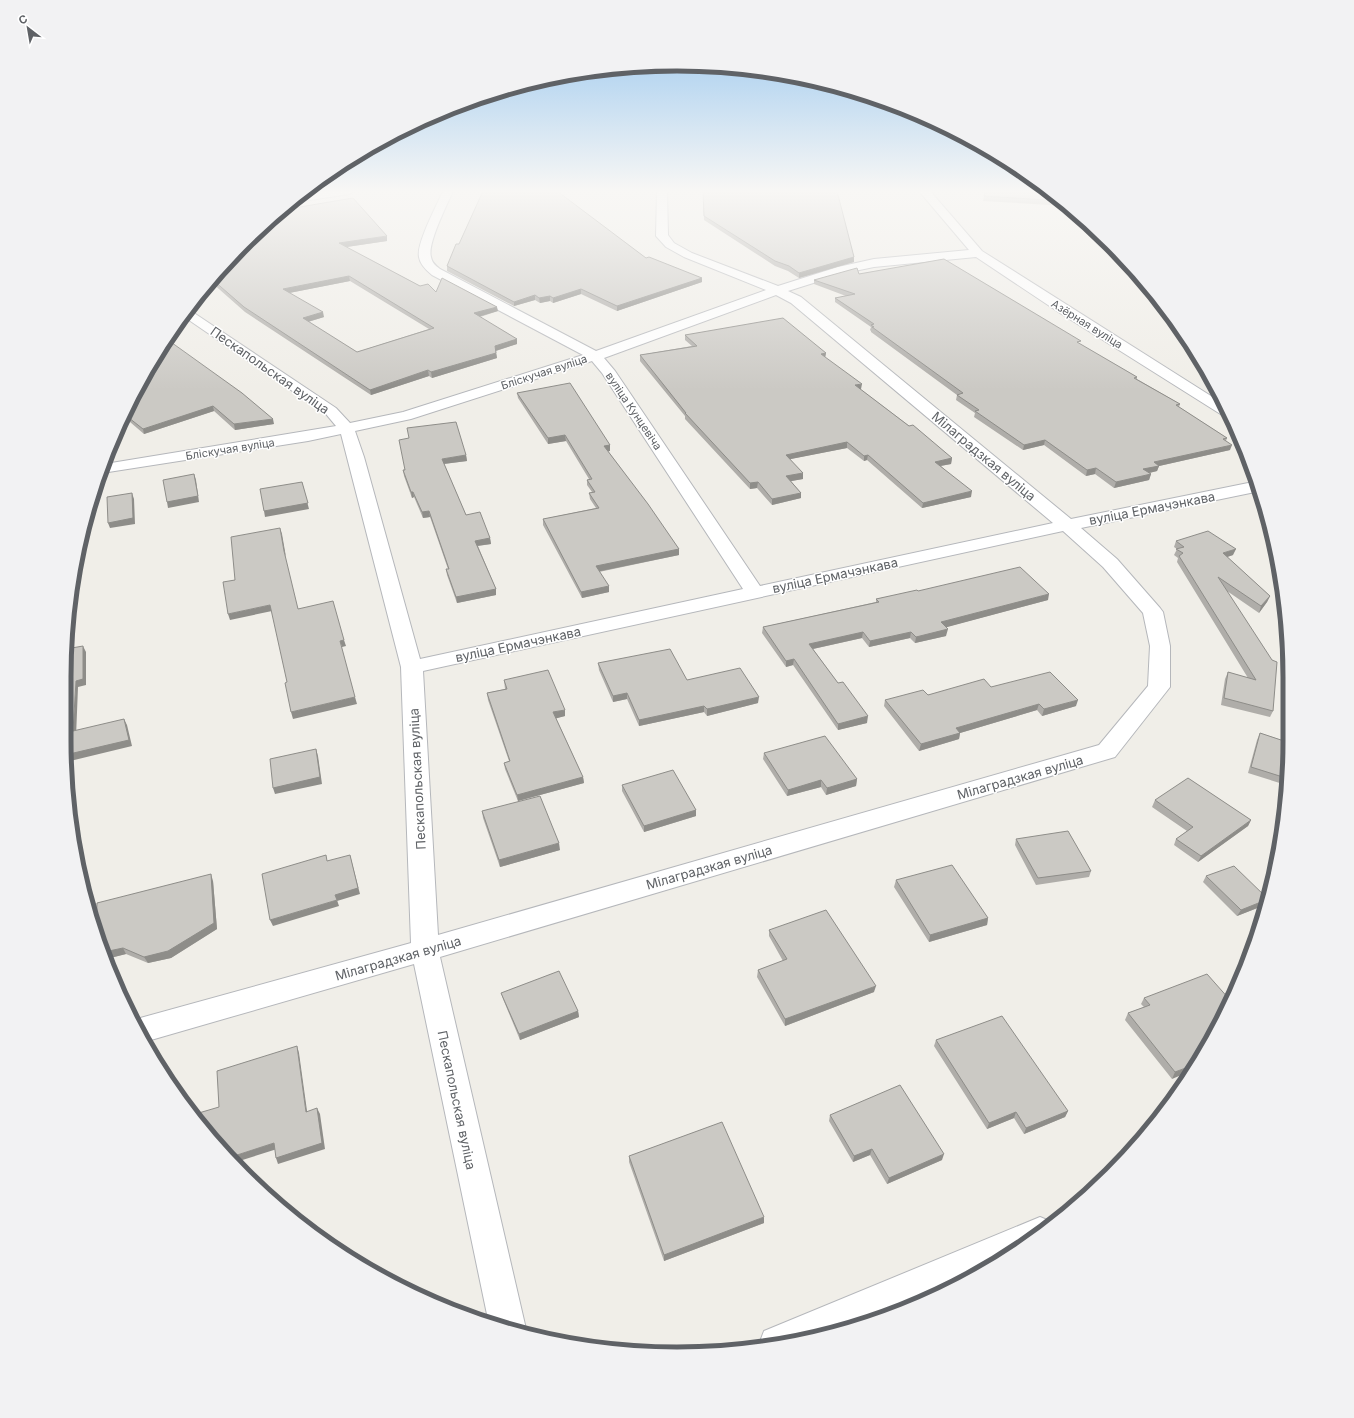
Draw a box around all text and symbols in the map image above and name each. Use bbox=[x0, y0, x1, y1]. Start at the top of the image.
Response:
north arrow bbox=[8, 8, 48, 48]
text: С bbox=[16, 11, 30, 28]
street label: Азёрная вуліца bbox=[1049, 296, 1125, 352]
street label: Пескапольская вуліца bbox=[207, 323, 333, 417]
street label: Бліскучая вуліца bbox=[499, 351, 589, 393]
street label: вуліца Кунцевіча bbox=[603, 369, 665, 453]
street label: Мілаградзкая вуліца bbox=[929, 408, 1039, 504]
street label: Бліскучая вуліца bbox=[185, 435, 275, 463]
street label: вуліца Ермачэнкава bbox=[1088, 488, 1216, 528]
street label: вуліца Ермачэнкава bbox=[771, 554, 899, 596]
street label: вуліца Ермачэнкава bbox=[454, 623, 582, 665]
street label: Пескапольская вуліца bbox=[405, 708, 429, 850]
street label: Мілаградзкая вуліца bbox=[955, 751, 1085, 803]
street label: Мілаградзкая вуліца bbox=[644, 841, 774, 893]
street label: Мілаградзкая вуліца bbox=[333, 932, 463, 984]
street label: Пескапольская вуліца bbox=[434, 1029, 480, 1171]

